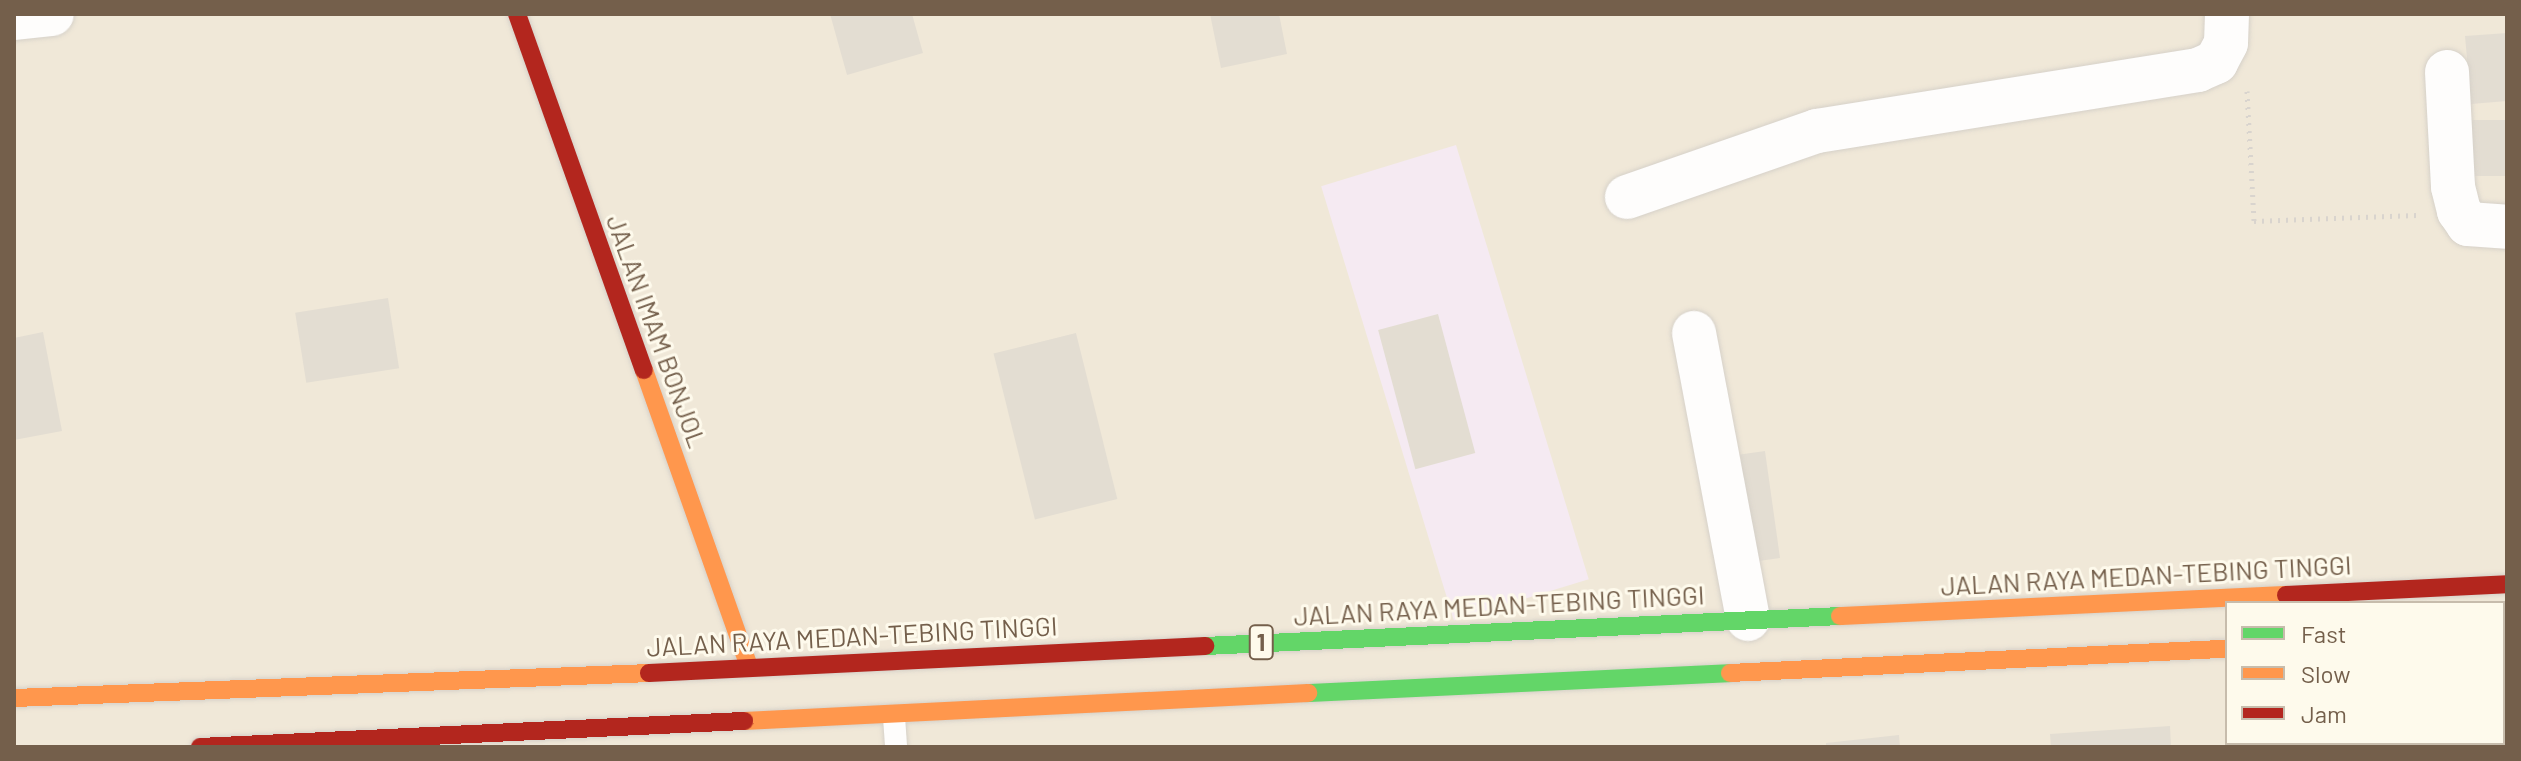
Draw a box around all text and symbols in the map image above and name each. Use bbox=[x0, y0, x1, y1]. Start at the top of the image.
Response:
street label: JALAN IMAM BONJOL bbox=[600, 210, 714, 452]
street label: JALAN RAYA MEDAN-TEBING TINGGI bbox=[1940, 549, 2352, 601]
street label: JALAN RAYA MEDAN-TEBING TINGGI bbox=[1293, 579, 1705, 631]
legend bbox=[2225, 601, 2505, 745]
street label: JALAN RAYA MEDAN-TEBING TINGGI bbox=[646, 610, 1058, 662]
text: Fast bbox=[2301, 619, 2346, 648]
road number: 1 bbox=[1247, 622, 1275, 662]
text: Slow bbox=[2301, 659, 2350, 688]
text: Jam bbox=[2301, 699, 2347, 728]

